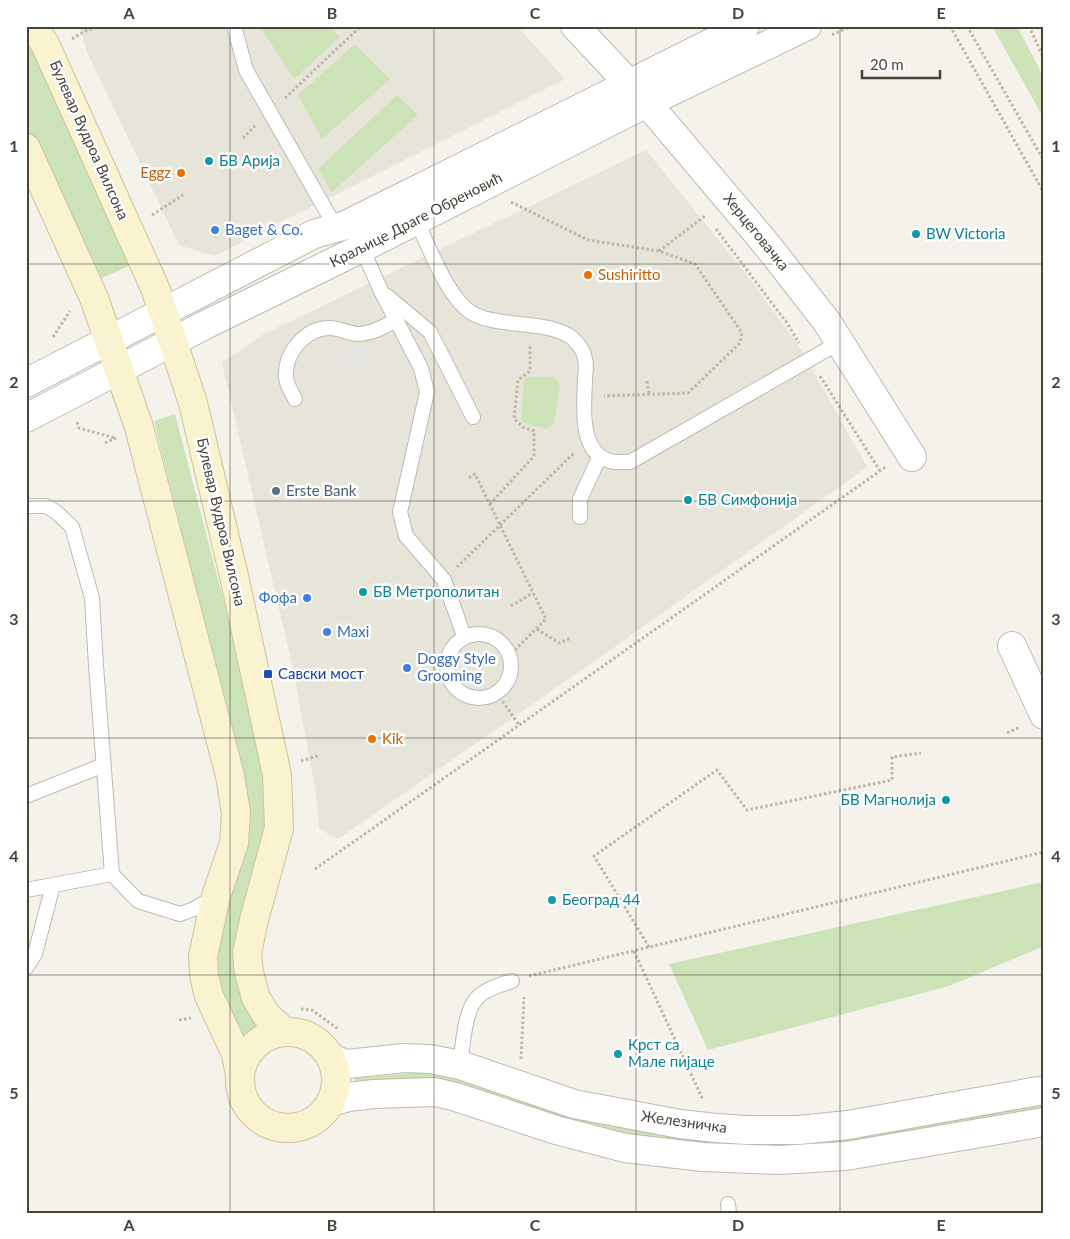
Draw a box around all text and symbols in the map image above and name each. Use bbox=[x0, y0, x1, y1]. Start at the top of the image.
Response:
text: A bbox=[122, 3, 135, 22]
text: B bbox=[327, 3, 337, 22]
text: C bbox=[530, 3, 541, 22]
text: D bbox=[732, 3, 744, 22]
text: E bbox=[936, 3, 946, 22]
scale bar bbox=[862, 48, 940, 80]
text: 20 m bbox=[870, 55, 904, 73]
street label: Булевар Вудроа Вилсона bbox=[47, 57, 133, 222]
text: 1 bbox=[9, 136, 19, 155]
text: 1 bbox=[1051, 136, 1061, 155]
place label: БВ Арија bbox=[219, 151, 280, 169]
marker: БВ Арија bbox=[203, 155, 215, 167]
place label: Eggz bbox=[140, 163, 171, 181]
marker: Eggz bbox=[175, 167, 187, 179]
street label: Краљице Драге Обреновић bbox=[326, 168, 505, 271]
street label: Херцеговачка bbox=[720, 189, 794, 274]
place label: Baget & Co. bbox=[225, 220, 303, 238]
marker: Baget & Co. bbox=[209, 224, 221, 236]
place label: BW Victoria bbox=[926, 224, 1006, 242]
marker: BW Victoria bbox=[910, 228, 922, 240]
place label: Sushiritto bbox=[598, 265, 661, 283]
marker: Sushiritto bbox=[582, 269, 594, 281]
text: 2 bbox=[9, 372, 19, 391]
text: 2 bbox=[1051, 372, 1061, 391]
street label: Булевар Вудроа Вилсона bbox=[194, 436, 250, 608]
place label: Erste Bank bbox=[286, 481, 357, 499]
marker: Erste Bank bbox=[270, 485, 282, 497]
place label: БВ Симфонија bbox=[698, 490, 797, 508]
marker: БВ Симфонија bbox=[682, 494, 694, 506]
place label: БВ Метрополитан bbox=[373, 582, 499, 600]
marker: БВ Метрополитан bbox=[357, 586, 369, 598]
place label: Фофа bbox=[259, 588, 297, 606]
marker: Фофа bbox=[301, 592, 313, 604]
text: 3 bbox=[9, 609, 19, 628]
text: 3 bbox=[1051, 609, 1061, 628]
place label: Maxi bbox=[337, 622, 369, 640]
marker: Maxi bbox=[321, 626, 333, 638]
place label: Doggy Style Grooming bbox=[417, 649, 496, 684]
marker: Doggy Style Grooming bbox=[401, 662, 413, 674]
place label: Савски мост bbox=[278, 664, 365, 682]
marker: Савски мост bbox=[262, 668, 274, 680]
place label: Kik bbox=[382, 729, 404, 747]
marker: Kik bbox=[366, 733, 378, 745]
place label: БВ Магнолија bbox=[841, 790, 936, 808]
marker: БВ Магнолија bbox=[940, 794, 952, 806]
text: 4 bbox=[9, 846, 19, 865]
text: 4 bbox=[1051, 846, 1061, 865]
place label: Београд 44 bbox=[562, 890, 641, 908]
marker: Београд 44 bbox=[546, 894, 558, 906]
place label: Крст са Мале пијаце bbox=[628, 1035, 715, 1070]
marker: Крст са Мале пијаце bbox=[612, 1048, 624, 1060]
text: 5 bbox=[9, 1083, 19, 1102]
text: 5 bbox=[1051, 1083, 1061, 1102]
street label: Железничка bbox=[640, 1106, 728, 1136]
text: A bbox=[122, 1215, 135, 1234]
text: B bbox=[327, 1215, 337, 1234]
text: C bbox=[530, 1215, 541, 1234]
text: D bbox=[732, 1215, 744, 1234]
text: E bbox=[936, 1215, 946, 1234]

